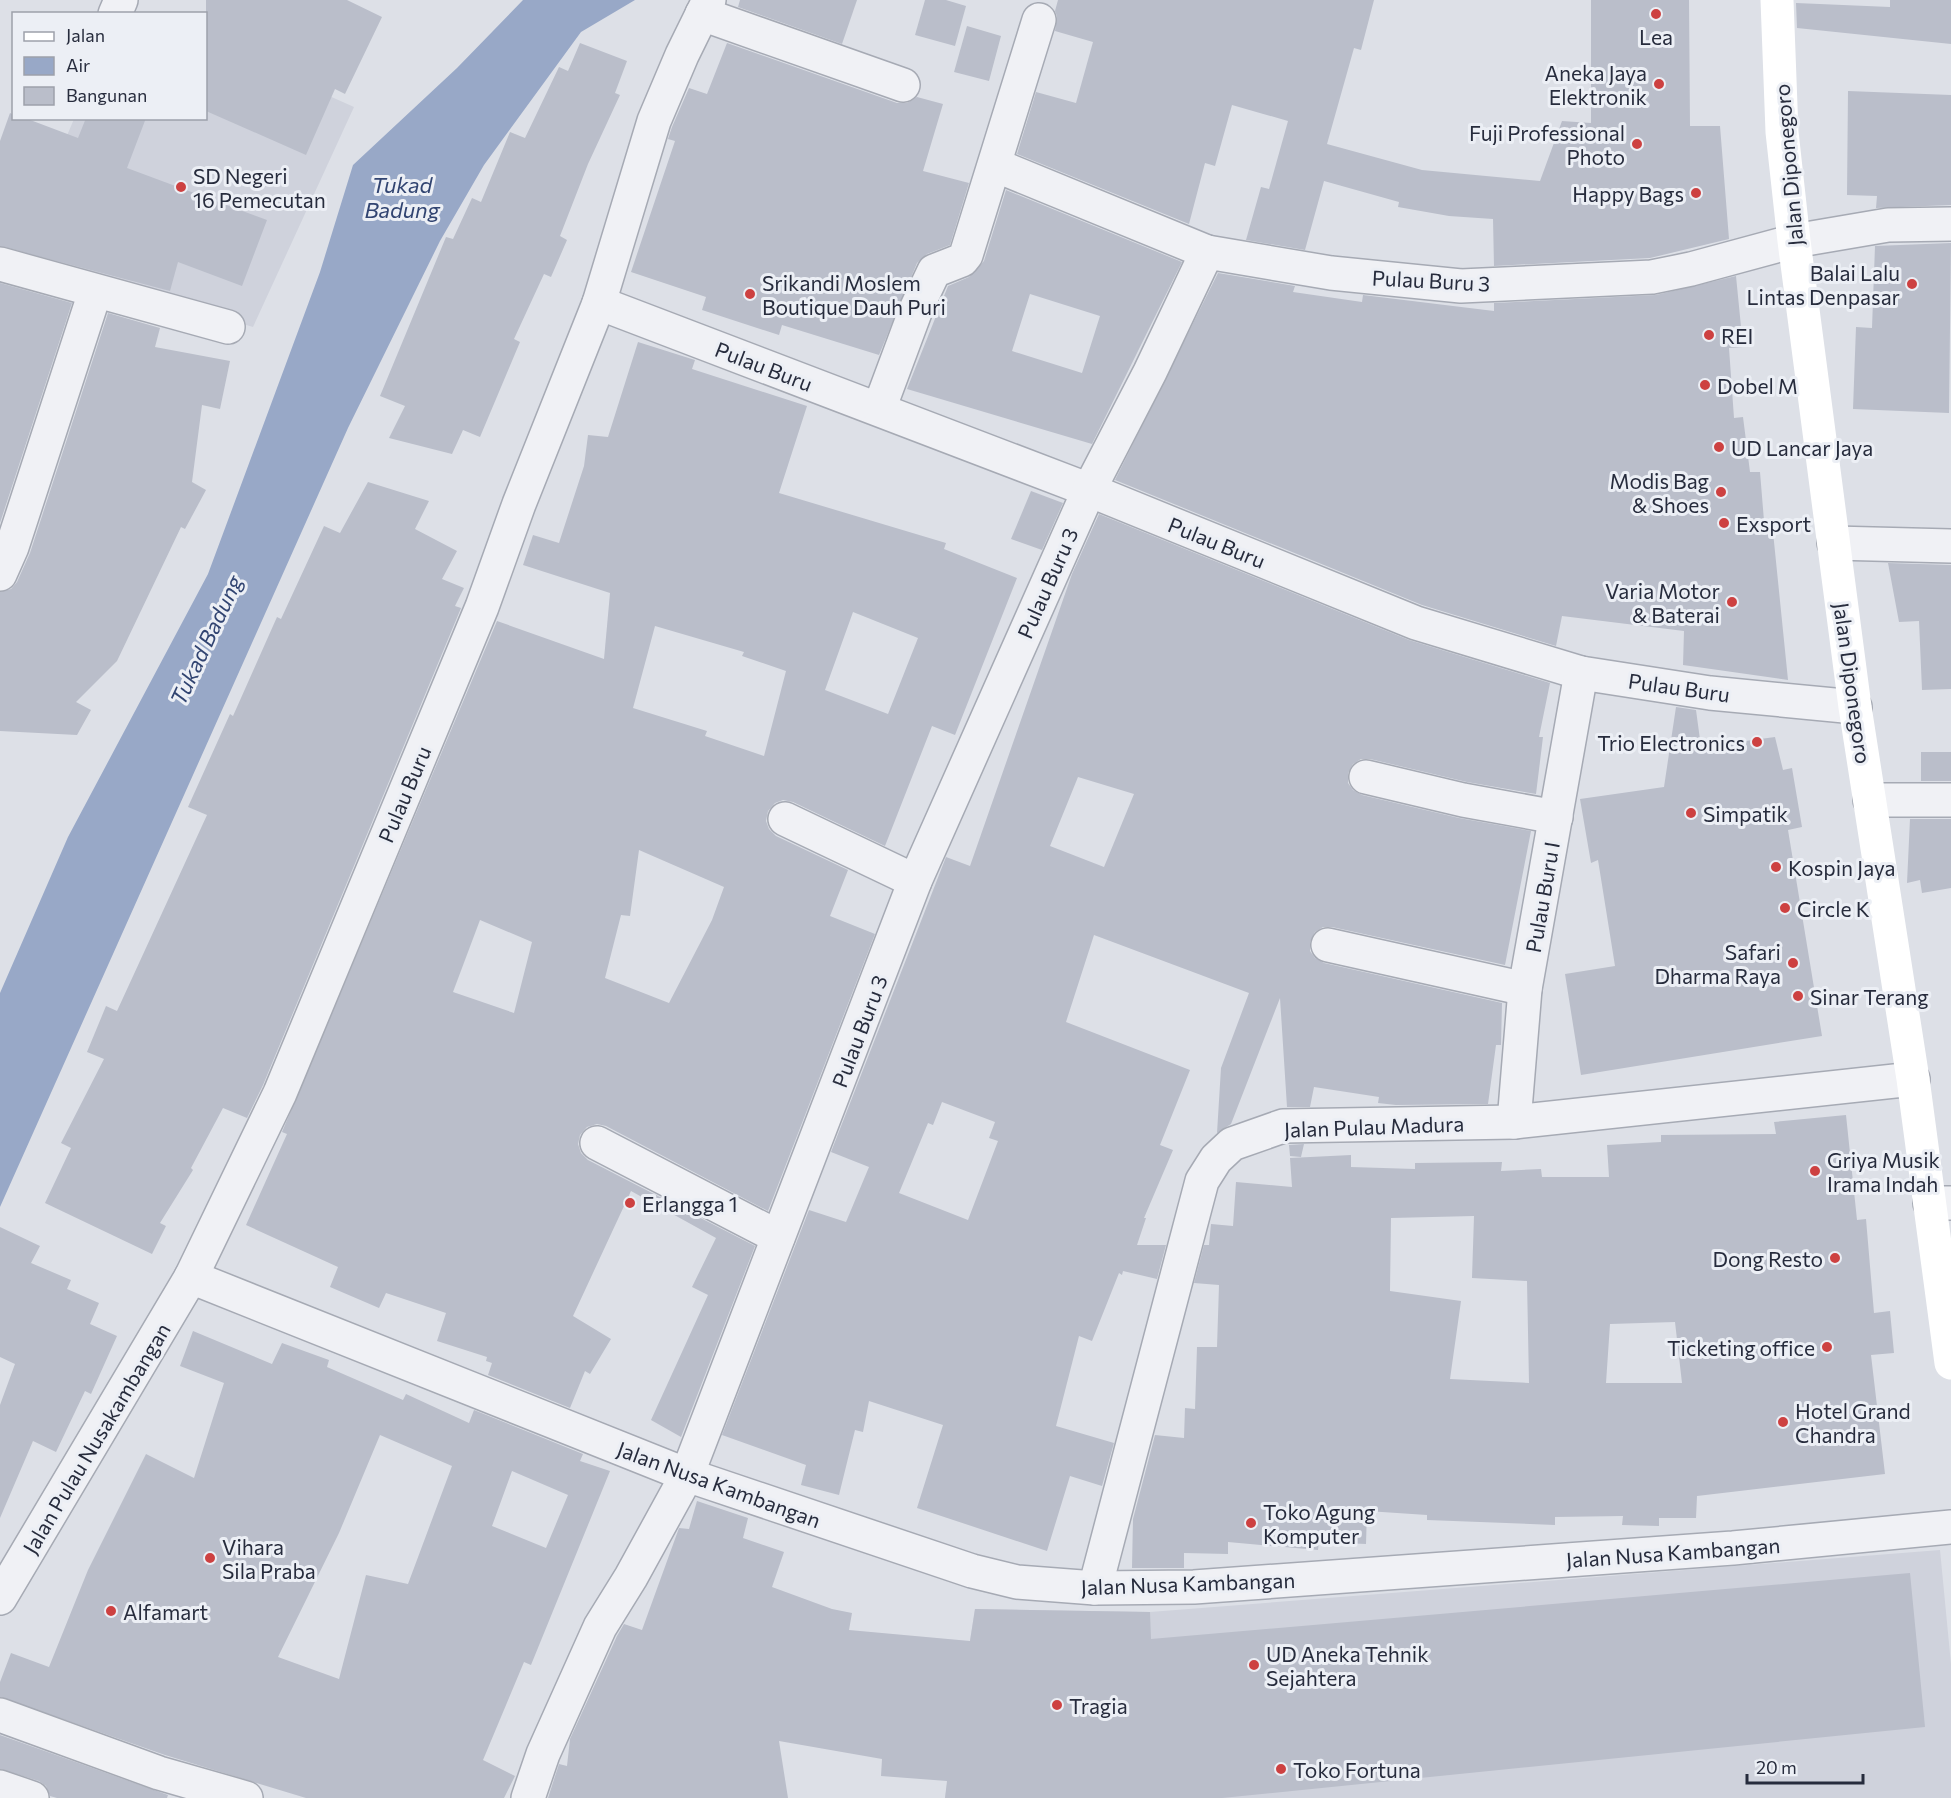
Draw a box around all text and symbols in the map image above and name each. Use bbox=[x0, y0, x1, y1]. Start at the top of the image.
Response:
marker: Lea bbox=[1649, 7, 1663, 21]
legend bbox=[12, 12, 207, 120]
text: Jalan bbox=[66, 24, 105, 46]
place label: Lea bbox=[1639, 24, 1673, 49]
text: Air bbox=[66, 54, 90, 76]
place label: Aneka Jaya Elektronik bbox=[1545, 60, 1647, 109]
marker: Aneka Jaya Elektronik bbox=[1652, 77, 1666, 91]
street label: Jalan Diponegoro bbox=[1768, 83, 1808, 247]
text: Bangunan bbox=[66, 84, 147, 106]
place label: Fuji Professional Photo bbox=[1469, 120, 1625, 169]
marker: Fuji Professional Photo bbox=[1630, 137, 1644, 151]
place label: SD Negeri 16 Pemecutan bbox=[193, 163, 326, 212]
water label: Tukad Badung bbox=[364, 171, 441, 223]
marker: SD Negeri 16 Pemecutan bbox=[174, 180, 188, 194]
place label: Happy Bags bbox=[1572, 181, 1684, 206]
marker: Happy Bags bbox=[1689, 186, 1703, 200]
place label: Balai Lalu Lintas Denpasar bbox=[1746, 260, 1900, 309]
street label: Pulau Buru 3 bbox=[1371, 264, 1491, 296]
place label: Srikandi Moslem Boutique Dauh Puri bbox=[762, 270, 946, 319]
marker: Balai Lalu Lintas Denpasar bbox=[1905, 277, 1919, 291]
marker: Srikandi Moslem Boutique Dauh Puri bbox=[743, 287, 757, 301]
place label: REI bbox=[1721, 323, 1753, 348]
marker: REI bbox=[1702, 328, 1716, 342]
street label: Pulau Buru bbox=[712, 336, 816, 396]
place label: Dobel M bbox=[1717, 373, 1798, 398]
marker: Dobel M bbox=[1698, 378, 1712, 392]
place label: UD Lancar Jaya bbox=[1731, 435, 1873, 460]
marker: UD Lancar Jaya bbox=[1712, 440, 1726, 454]
place label: Modis Bag & Shoes bbox=[1609, 468, 1709, 517]
marker: Modis Bag & Shoes bbox=[1714, 485, 1728, 499]
street label: Pulau Buru bbox=[1165, 511, 1269, 573]
place label: Exsport bbox=[1736, 511, 1811, 536]
marker: Exsport bbox=[1717, 516, 1731, 530]
street label: Pulau Buru 3 bbox=[1012, 524, 1082, 642]
water label: Tukad Badung bbox=[164, 570, 248, 709]
place label: Varia Motor & Baterai bbox=[1605, 578, 1720, 627]
marker: Varia Motor & Baterai bbox=[1725, 595, 1739, 609]
street label: Jalan Diponegoro bbox=[1829, 601, 1877, 765]
street label: Pulau Buru bbox=[1627, 667, 1731, 707]
place label: Trio Electronics bbox=[1597, 730, 1745, 755]
marker: Trio Electronics bbox=[1750, 735, 1764, 749]
street label: Pulau Buru bbox=[372, 742, 436, 846]
place label: Simpatik bbox=[1703, 801, 1788, 826]
marker: Simpatik bbox=[1684, 806, 1698, 820]
street label: Pulau Buru I bbox=[1520, 840, 1564, 954]
place label: Kospin Jaya bbox=[1788, 855, 1896, 880]
marker: Kospin Jaya bbox=[1769, 860, 1783, 874]
place label: Circle K bbox=[1797, 896, 1870, 921]
marker: Circle K bbox=[1778, 901, 1792, 915]
place label: Safari Dharma Raya bbox=[1654, 939, 1781, 988]
marker: Safari Dharma Raya bbox=[1786, 956, 1800, 970]
street label: Pulau Buru 3 bbox=[826, 971, 892, 1091]
place label: Sinar Terang bbox=[1810, 984, 1929, 1009]
marker: Sinar Terang bbox=[1791, 989, 1805, 1003]
street label: Jalan Pulau Madura bbox=[1283, 1110, 1465, 1142]
place label: Griya Musik Irama Indah bbox=[1827, 1147, 1940, 1196]
marker: Griya Musik Irama Indah bbox=[1808, 1164, 1822, 1178]
place label: Erlangga 1 bbox=[642, 1191, 738, 1216]
marker: Erlangga 1 bbox=[623, 1196, 637, 1210]
place label: Dong Resto bbox=[1713, 1246, 1823, 1271]
marker: Dong Resto bbox=[1828, 1251, 1842, 1265]
street label: Jalan Pulau Nusakambangan bbox=[17, 1318, 175, 1558]
place label: Ticketing office bbox=[1667, 1335, 1815, 1360]
marker: Ticketing office bbox=[1820, 1340, 1834, 1354]
place label: Hotel Grand Chandra bbox=[1795, 1398, 1911, 1447]
marker: Hotel Grand Chandra bbox=[1776, 1415, 1790, 1429]
street label: Jalan Nusa Kambangan bbox=[614, 1436, 824, 1532]
place label: Toko Agung Komputer bbox=[1263, 1499, 1375, 1548]
marker: Toko Agung Komputer bbox=[1244, 1516, 1258, 1530]
street label: Jalan Nusa Kambangan bbox=[1565, 1532, 1781, 1572]
place label: Vihara Sila Praba bbox=[222, 1534, 316, 1583]
marker: Vihara Sila Praba bbox=[203, 1551, 217, 1565]
street label: Jalan Nusa Kambangan bbox=[1080, 1567, 1296, 1599]
place label: Alfamart bbox=[123, 1599, 208, 1624]
marker: Alfamart bbox=[104, 1604, 118, 1618]
place label: UD Aneka Tehnik Sejahtera bbox=[1266, 1641, 1429, 1690]
marker: UD Aneka Tehnik Sejahtera bbox=[1247, 1658, 1261, 1672]
place label: Tragia bbox=[1069, 1693, 1128, 1718]
marker: Tragia bbox=[1050, 1698, 1064, 1712]
scale bar bbox=[1747, 1747, 1862, 1785]
text: 20 m bbox=[1756, 1756, 1797, 1778]
place label: Toko Fortuna bbox=[1293, 1757, 1421, 1782]
marker: Toko Fortuna bbox=[1274, 1762, 1288, 1776]

